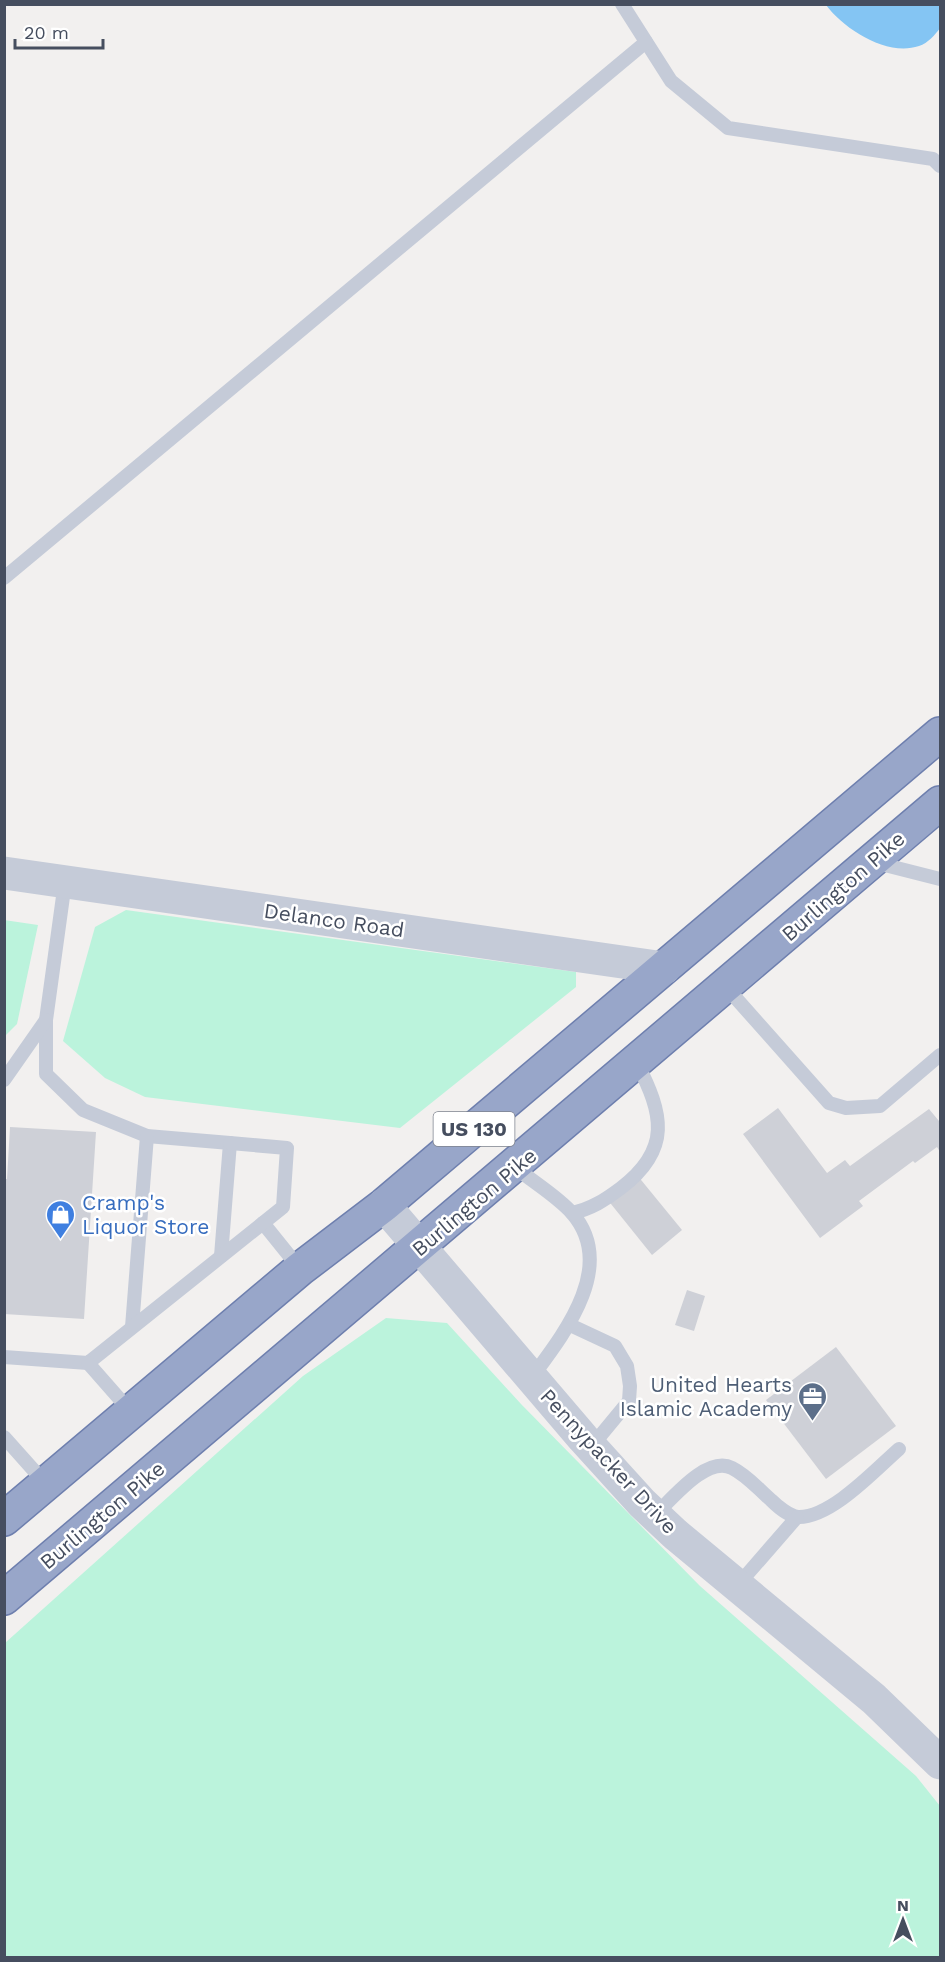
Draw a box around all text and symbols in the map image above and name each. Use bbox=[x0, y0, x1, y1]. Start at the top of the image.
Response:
scale bar bbox=[15, 12, 104, 50]
text: 20 m bbox=[24, 22, 69, 43]
street label: Burlington Pike bbox=[776, 826, 910, 946]
street label: Delanco Road bbox=[262, 898, 406, 942]
road number: US 130 bbox=[434, 1112, 514, 1146]
street label: Burlington Pike bbox=[407, 1143, 541, 1261]
place label: Cramp's Liquor Store bbox=[82, 1190, 209, 1239]
shop icon: Cramp's Liquor Store bbox=[45, 1198, 77, 1240]
place label: United Hearts Islamic Academy bbox=[620, 1372, 792, 1421]
office icon: United Hearts Islamic Academy bbox=[797, 1380, 829, 1422]
street label: Pennypacker Drive bbox=[535, 1383, 683, 1539]
street label: Burlington Pike bbox=[35, 1456, 169, 1574]
north arrow bbox=[873, 1890, 933, 1950]
text: N bbox=[897, 1896, 909, 1915]

